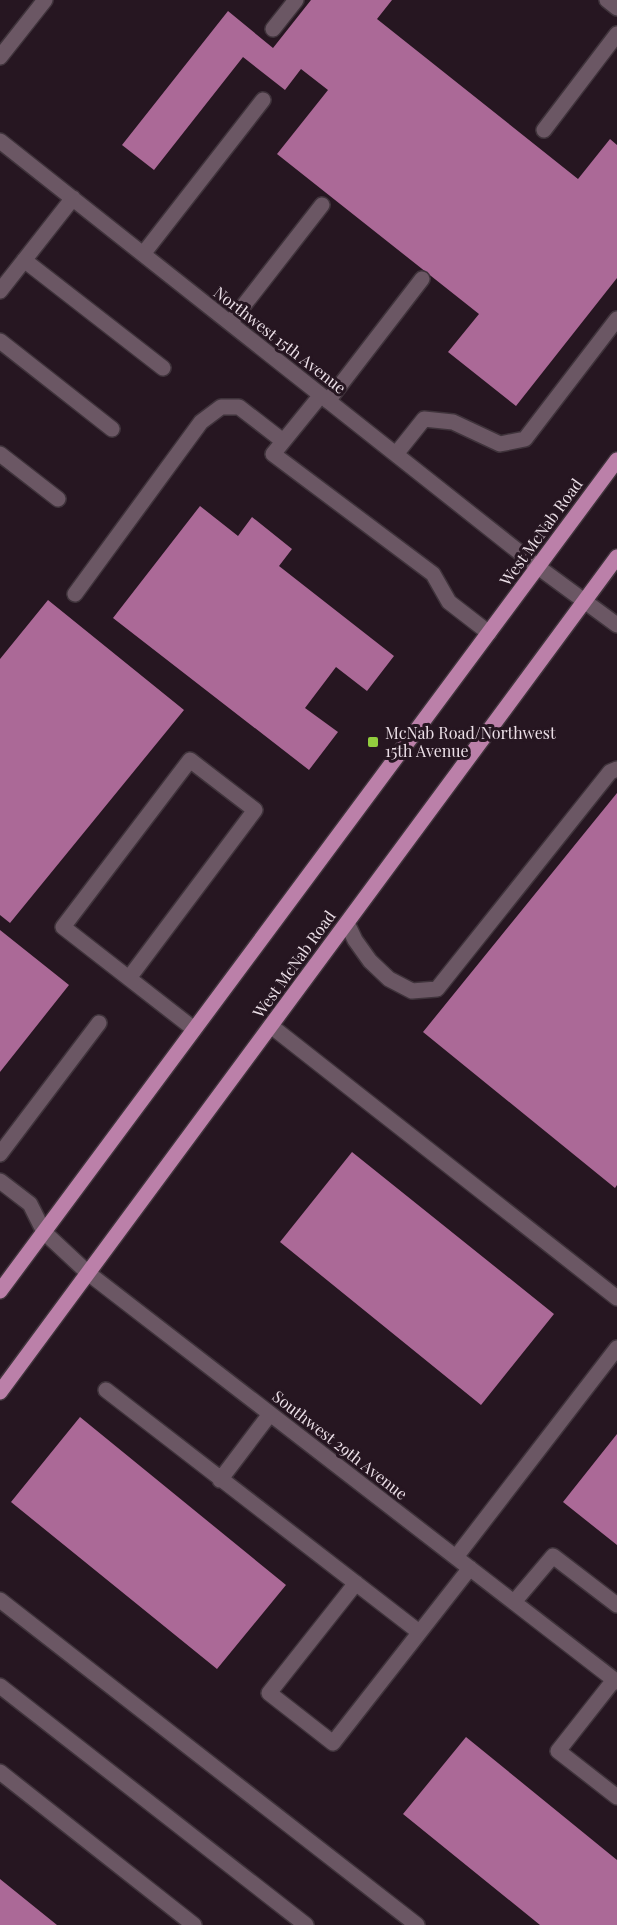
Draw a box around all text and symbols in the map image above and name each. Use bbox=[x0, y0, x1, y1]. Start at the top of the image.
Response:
street label: Northwest 15th Avenue bbox=[210, 281, 351, 398]
street label: West McNab Road bbox=[494, 474, 587, 590]
place label: McNab Road/Northwest 15th Avenue bbox=[385, 722, 556, 761]
marker: McNab Road/Northwest 15th Avenue bbox=[366, 735, 380, 749]
street label: West McNab Road bbox=[247, 906, 340, 1022]
street label: Southwest 29th Avenue bbox=[269, 1385, 412, 1504]

